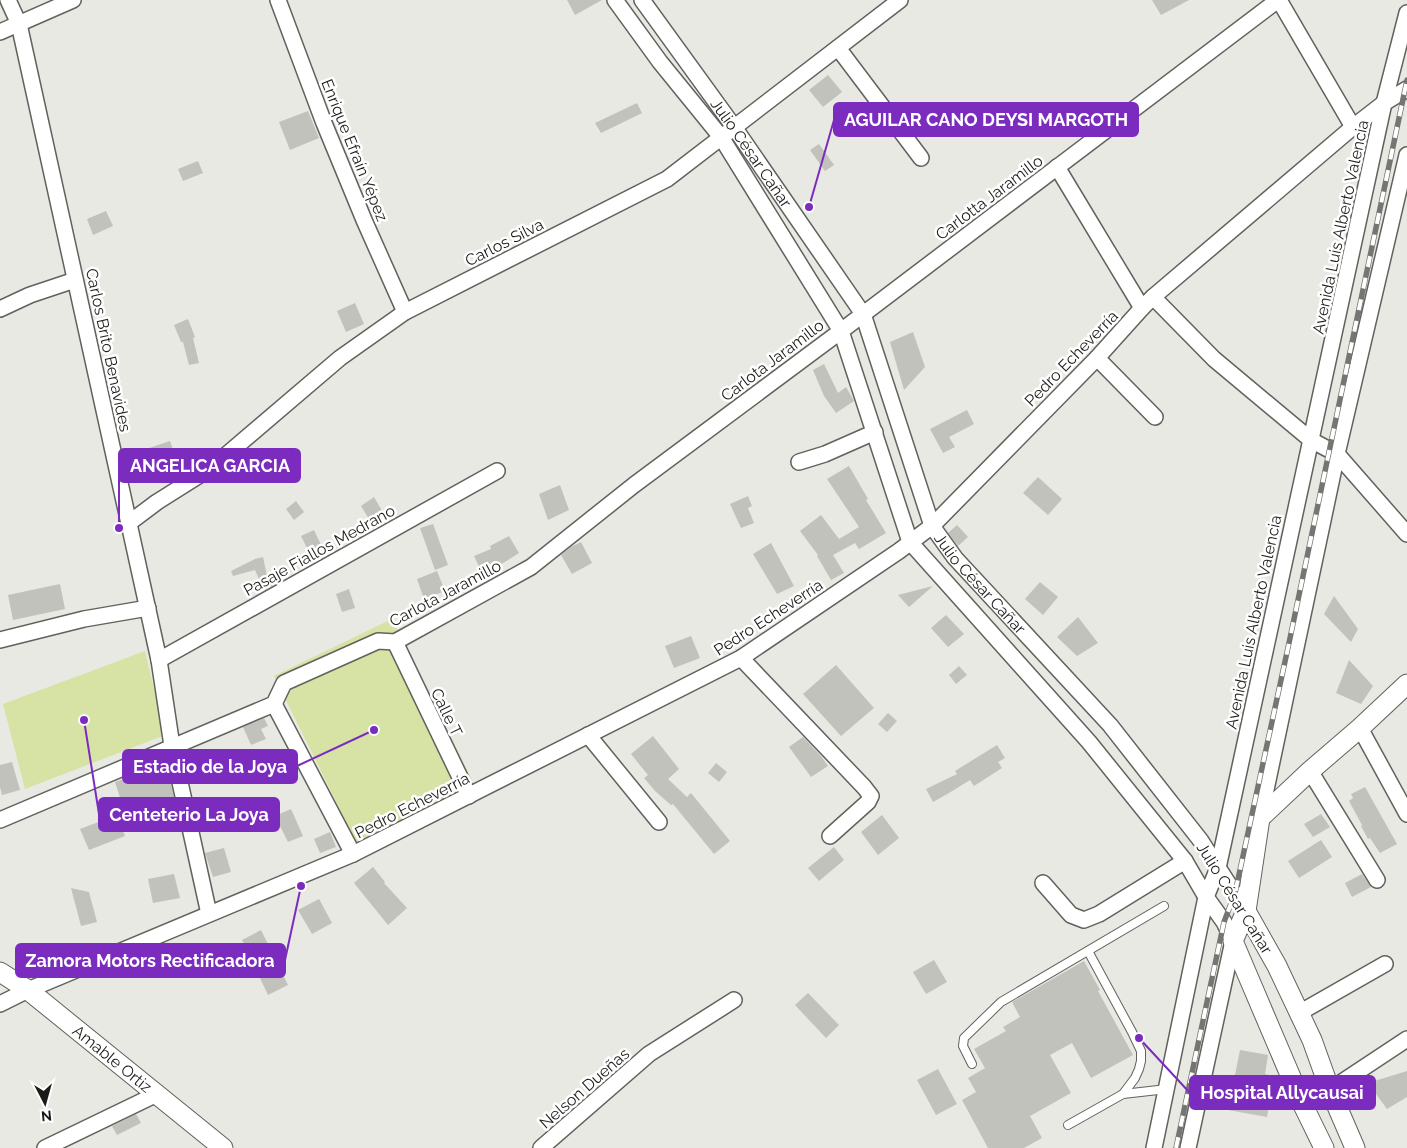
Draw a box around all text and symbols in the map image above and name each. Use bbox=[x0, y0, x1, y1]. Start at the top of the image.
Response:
street label: Enrique Efraín Yépez bbox=[317, 76, 392, 224]
street label: Julio César Cañar bbox=[707, 95, 796, 211]
callout: AGUILAR CANO DEYSI MARGOTH bbox=[834, 103, 1138, 136]
text: AGUILAR CANO DEYSI MARGOTH bbox=[844, 109, 1128, 130]
street label: Avenida Luis Alberto Valencia bbox=[1309, 118, 1372, 336]
street label: Carlotta Jaramillo bbox=[932, 151, 1047, 244]
street label: Carlos Silva bbox=[462, 215, 547, 270]
street label: Carlos Brito Benavides bbox=[82, 267, 135, 434]
street label: Pedro Echeverría bbox=[1021, 306, 1122, 410]
street label: Carlota Jaramillo bbox=[717, 316, 827, 405]
callout: ANGELICA GARCIA bbox=[119, 449, 300, 482]
text: ANGELICA GARCIA bbox=[130, 455, 291, 476]
street label: Pasaje Fiallos Medrano bbox=[240, 501, 398, 600]
street label: Avenida Luis Alberto Valencia bbox=[1222, 513, 1285, 731]
street label: Julio César Cañar bbox=[930, 530, 1030, 638]
street label: Carlota Jaramillo bbox=[386, 556, 504, 631]
street label: Pedro Echeverría bbox=[710, 575, 826, 660]
street label: Calle T bbox=[427, 685, 466, 740]
callout: Estadio de la Joya bbox=[123, 750, 297, 783]
text: Estadio de la Joya bbox=[133, 756, 287, 777]
street label: Pedro Echeverría bbox=[352, 768, 473, 843]
callout: Centeterio La Joya bbox=[99, 798, 279, 831]
text: Centeterio La Joya bbox=[109, 804, 269, 825]
street label: Julio César Cañar bbox=[1193, 839, 1277, 958]
callout: Zamora Motors Rectificadora bbox=[16, 944, 285, 977]
text: Zamora Motors Rectificadora bbox=[25, 950, 275, 971]
street label: Amable Ortiz bbox=[69, 1021, 156, 1097]
street label: Nelson Dueñas bbox=[536, 1044, 633, 1133]
callout: Hospital Allycausai bbox=[1190, 1076, 1375, 1109]
north arrow bbox=[20, 1078, 70, 1128]
text: Hospital Allycausai bbox=[1200, 1082, 1364, 1103]
text: N bbox=[40, 1107, 53, 1124]

